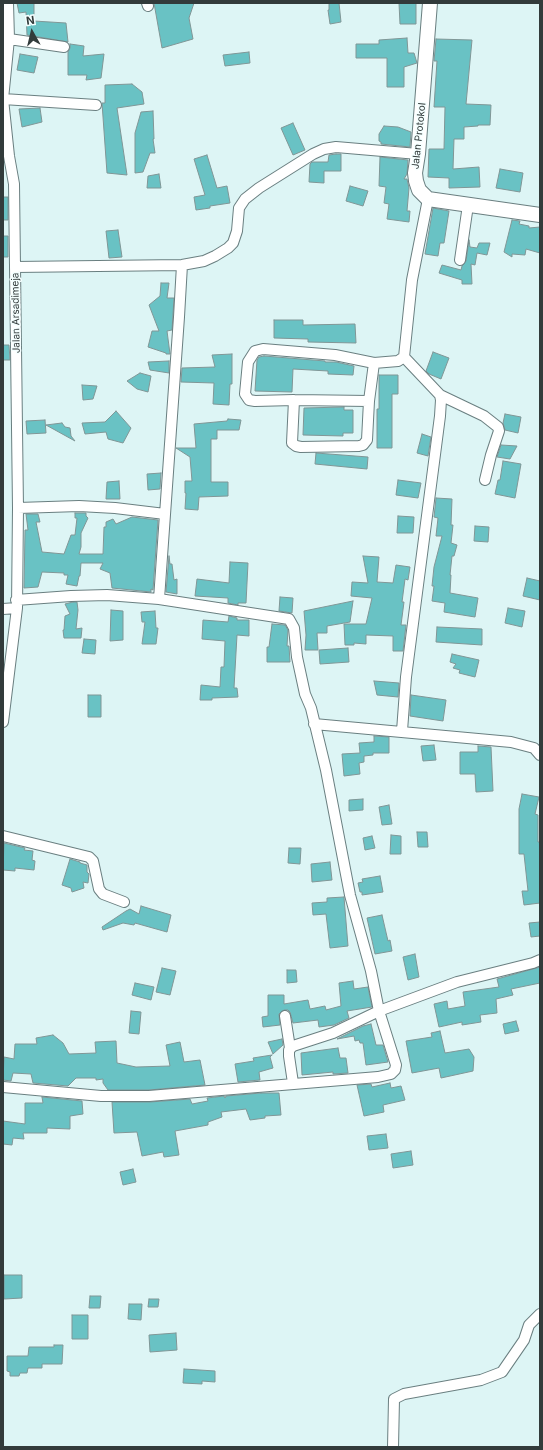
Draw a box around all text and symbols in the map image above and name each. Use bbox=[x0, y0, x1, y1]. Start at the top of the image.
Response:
north arrow bbox=[12, 12, 52, 52]
text: N bbox=[25, 13, 35, 28]
street label: Jalan Protokol bbox=[410, 102, 428, 170]
street label: Jalan Arsadimeja bbox=[9, 272, 23, 354]

